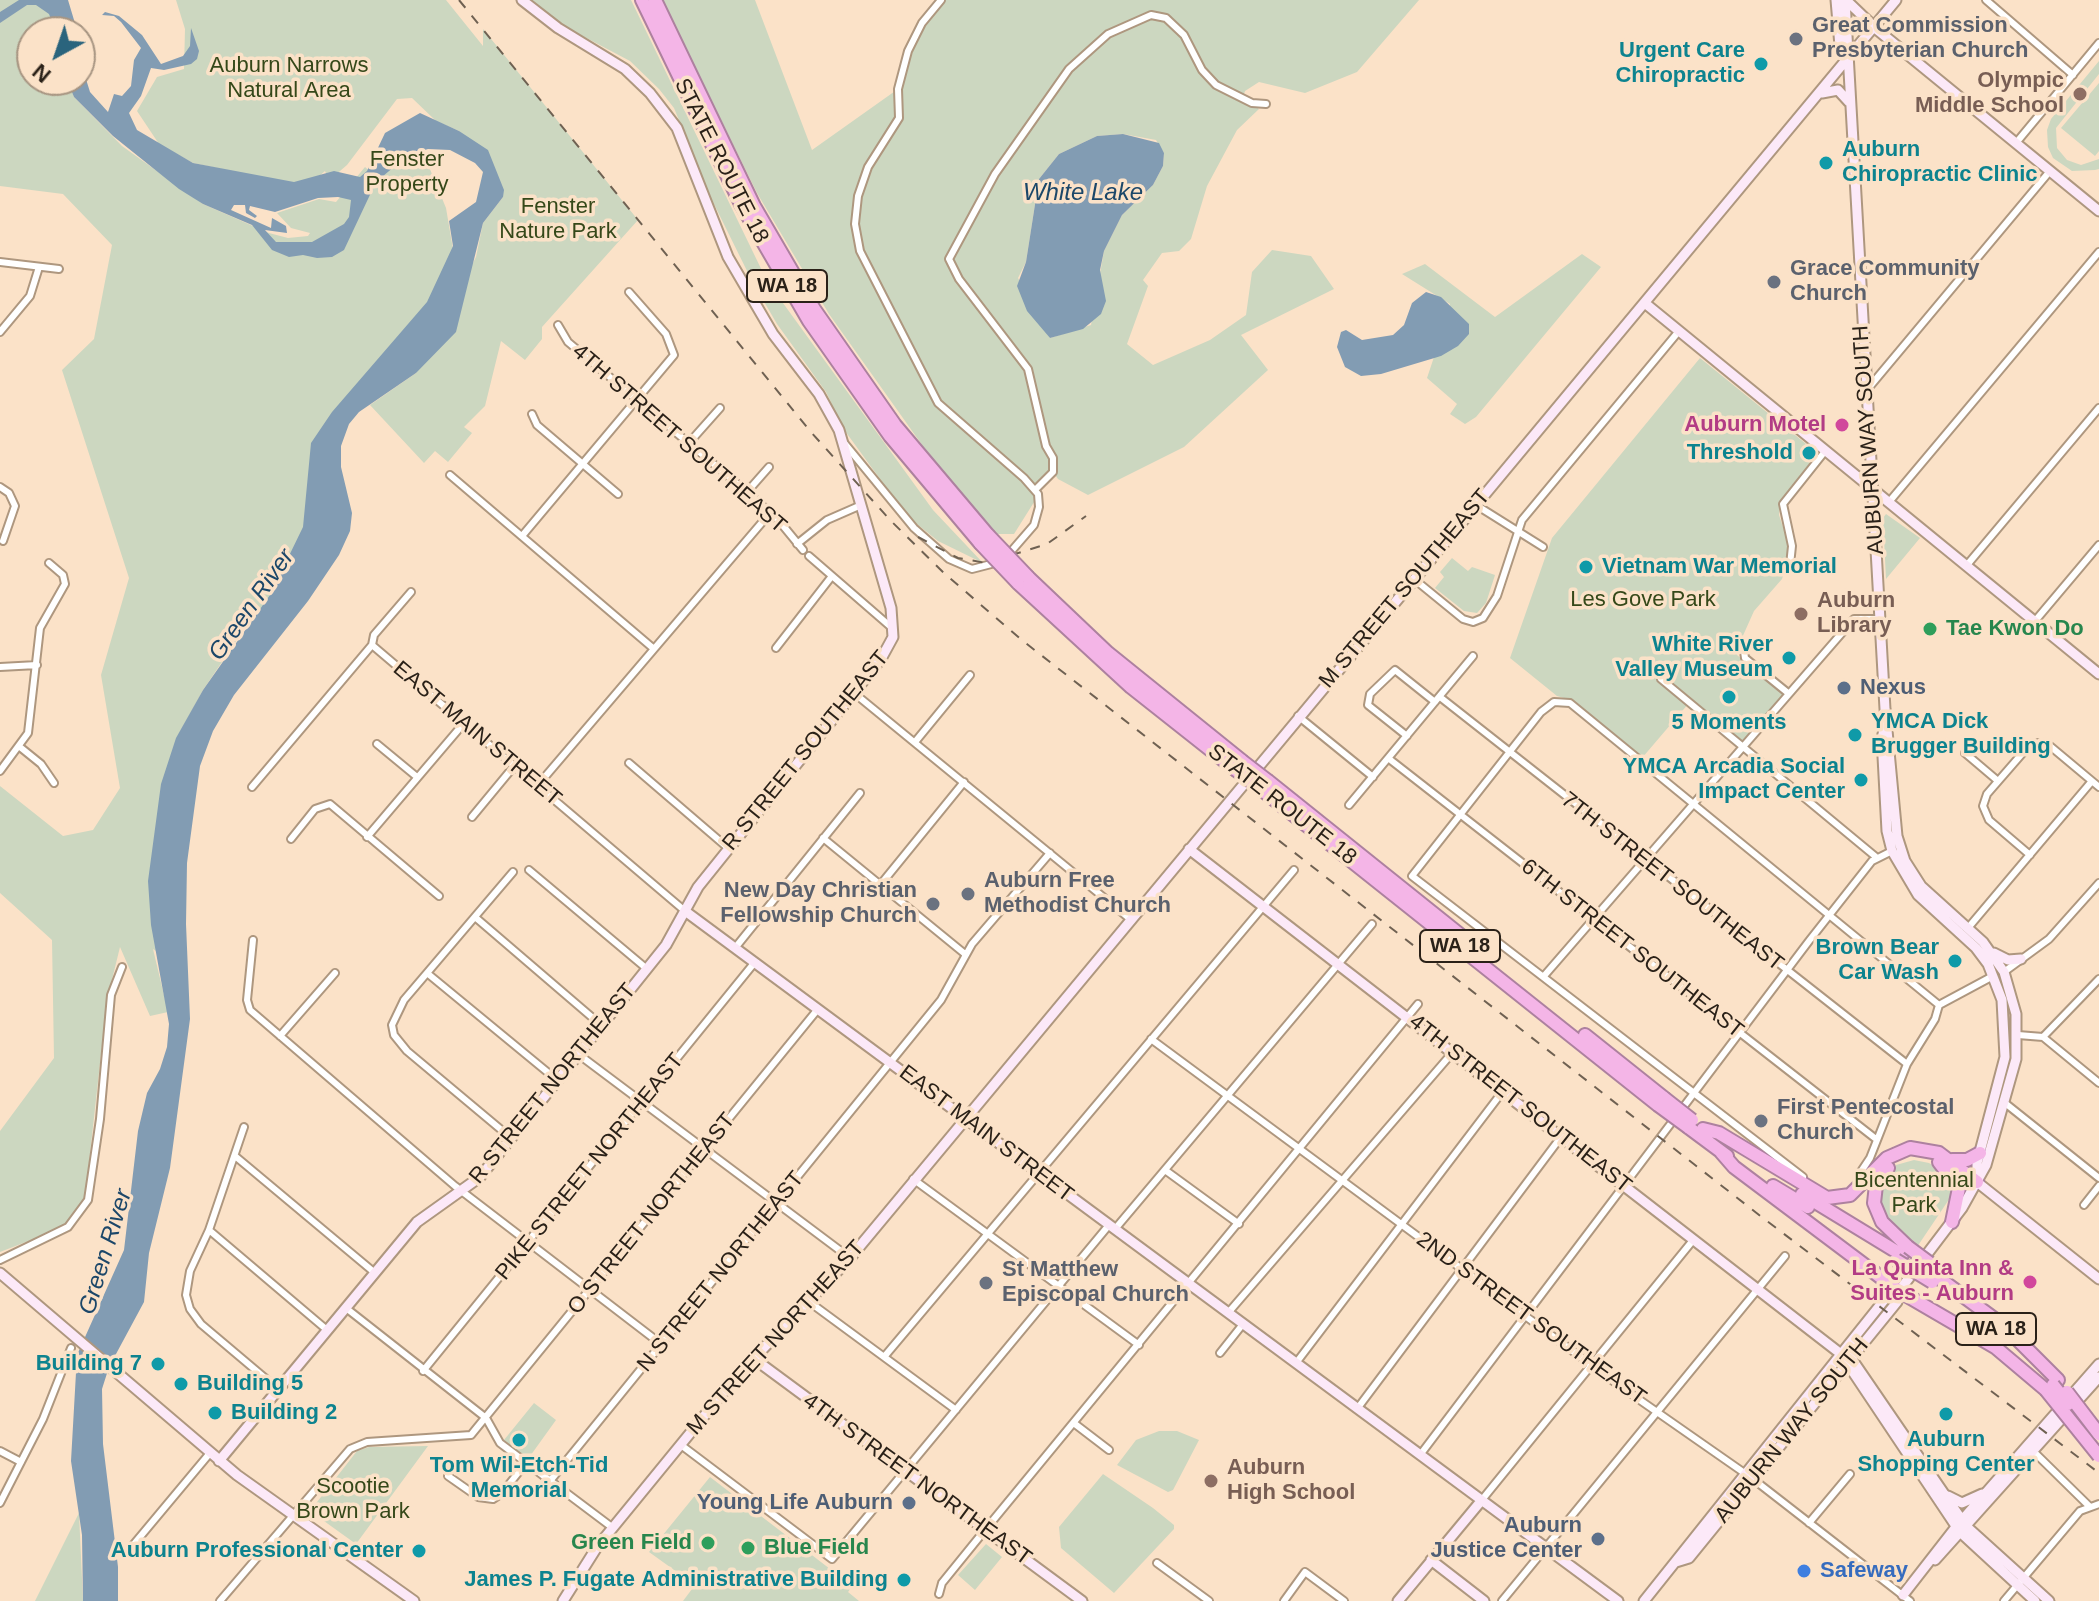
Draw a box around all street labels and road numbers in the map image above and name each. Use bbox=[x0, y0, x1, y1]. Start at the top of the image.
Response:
street label: STATE ROUTE 18 bbox=[668, 74, 774, 248]
road number: WA 18 bbox=[747, 270, 827, 302]
street label: AUBURN WAY SOUTH bbox=[1848, 324, 1890, 556]
street label: 4TH STREET SOUTHEAST bbox=[567, 339, 791, 539]
street label: M STREET SOUTHEAST bbox=[1314, 484, 1496, 694]
street label: R STREET SOUTHEAST bbox=[717, 646, 895, 856]
street label: EAST MAIN STREET bbox=[388, 656, 566, 812]
street label: STATE ROUTE 18 bbox=[1202, 739, 1362, 871]
street label: 7TH STREET SOUTHEAST bbox=[1556, 787, 1788, 977]
street label: 6TH STREET SOUTHEAST bbox=[1516, 854, 1748, 1044]
road number: WA 18 bbox=[1420, 930, 1500, 962]
street label: R STREET NORTHEAST bbox=[464, 978, 642, 1190]
street label: 4TH STREET SOUTHEAST bbox=[1404, 1009, 1636, 1199]
street label: PIKE STREET NORTHEAST bbox=[490, 1048, 690, 1286]
street label: EAST MAIN STREET bbox=[894, 1060, 1078, 1208]
street label: O STREET NORTHEAST bbox=[563, 1108, 741, 1320]
street label: N STREET NORTHEAST bbox=[632, 1166, 810, 1378]
street label: 2ND STREET SOUTHEAST bbox=[1411, 1227, 1651, 1411]
street label: M STREET NORTHEAST bbox=[682, 1235, 870, 1441]
road number: WA 18 bbox=[1956, 1313, 2036, 1345]
street label: AUBURN WAY SOUTH bbox=[1709, 1333, 1875, 1529]
street label: 4TH STREET NORTHEAST bbox=[798, 1388, 1036, 1572]

